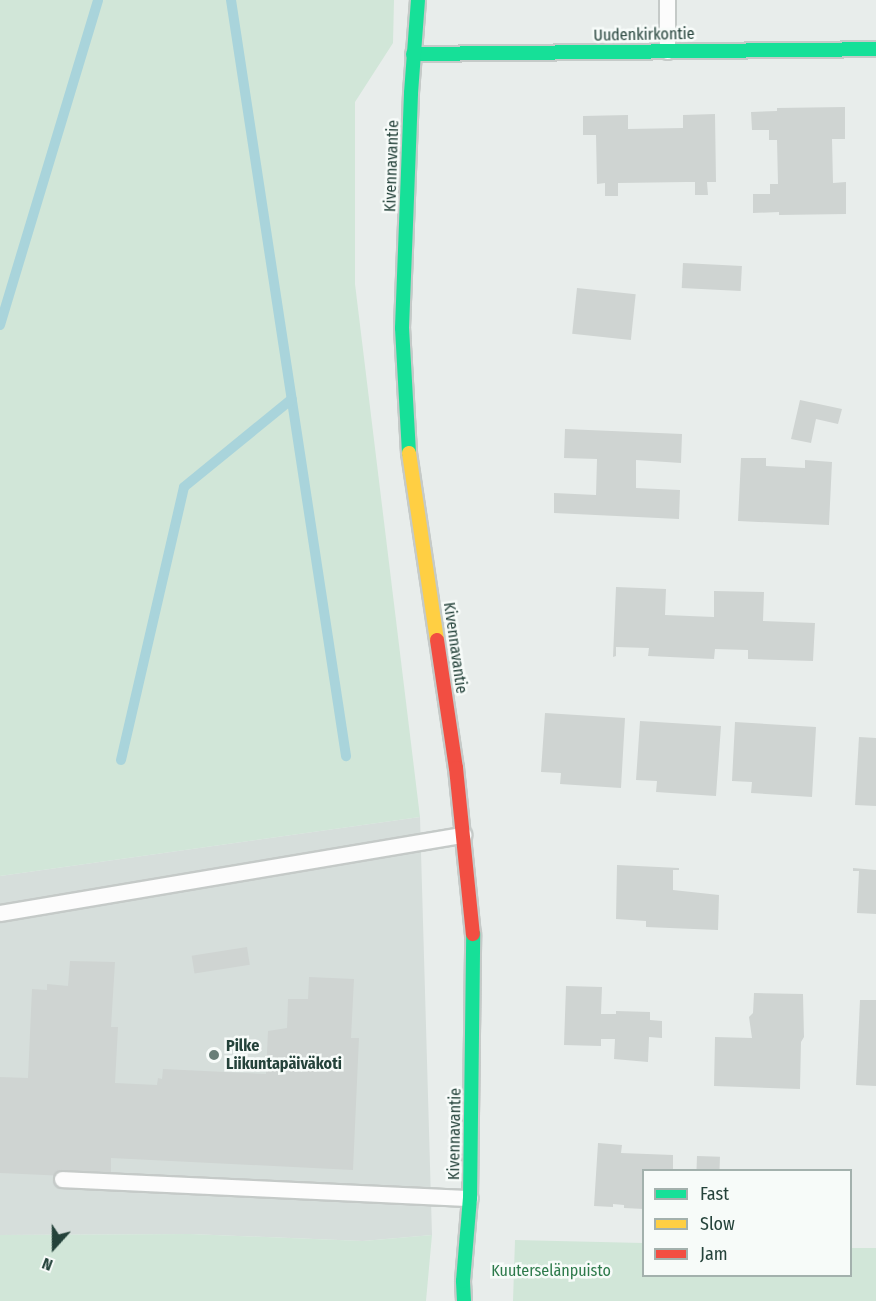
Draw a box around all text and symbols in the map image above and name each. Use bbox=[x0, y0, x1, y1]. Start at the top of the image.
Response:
street label: Uudenkirkontie bbox=[593, 25, 695, 45]
street label: Kivennavantie bbox=[381, 120, 403, 212]
street label: Kivennavantie bbox=[439, 601, 471, 695]
place label: Pilke Liikuntapäiväkoti bbox=[226, 1036, 342, 1074]
marker: Pilke Liikuntapäiväkoti bbox=[207, 1048, 221, 1062]
street label: Kivennavantie bbox=[445, 1088, 465, 1180]
legend bbox=[642, 1169, 852, 1277]
text: Fast bbox=[700, 1183, 729, 1205]
text: Slow bbox=[700, 1213, 735, 1235]
north arrow bbox=[24, 1217, 84, 1277]
text: Jam bbox=[700, 1243, 728, 1265]
text: N bbox=[39, 1254, 55, 1275]
park label: Kuuterselänpuisto bbox=[491, 1261, 611, 1281]

